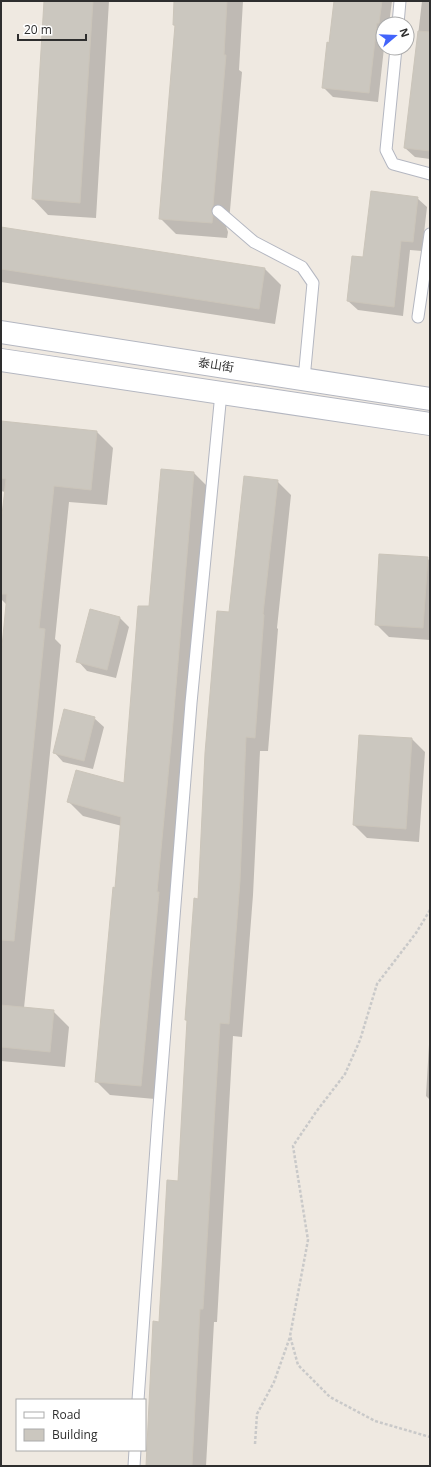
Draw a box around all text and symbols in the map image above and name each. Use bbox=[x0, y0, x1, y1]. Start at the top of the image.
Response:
scale bar bbox=[18, 16, 86, 42]
north arrow bbox=[375, 16, 415, 56]
text: 20 m bbox=[24, 21, 52, 38]
text: N bbox=[396, 26, 413, 39]
street label: 泰山街 bbox=[197, 353, 235, 376]
legend bbox=[16, 1399, 146, 1451]
text: Road bbox=[52, 1406, 81, 1423]
text: Building bbox=[52, 1426, 98, 1443]

